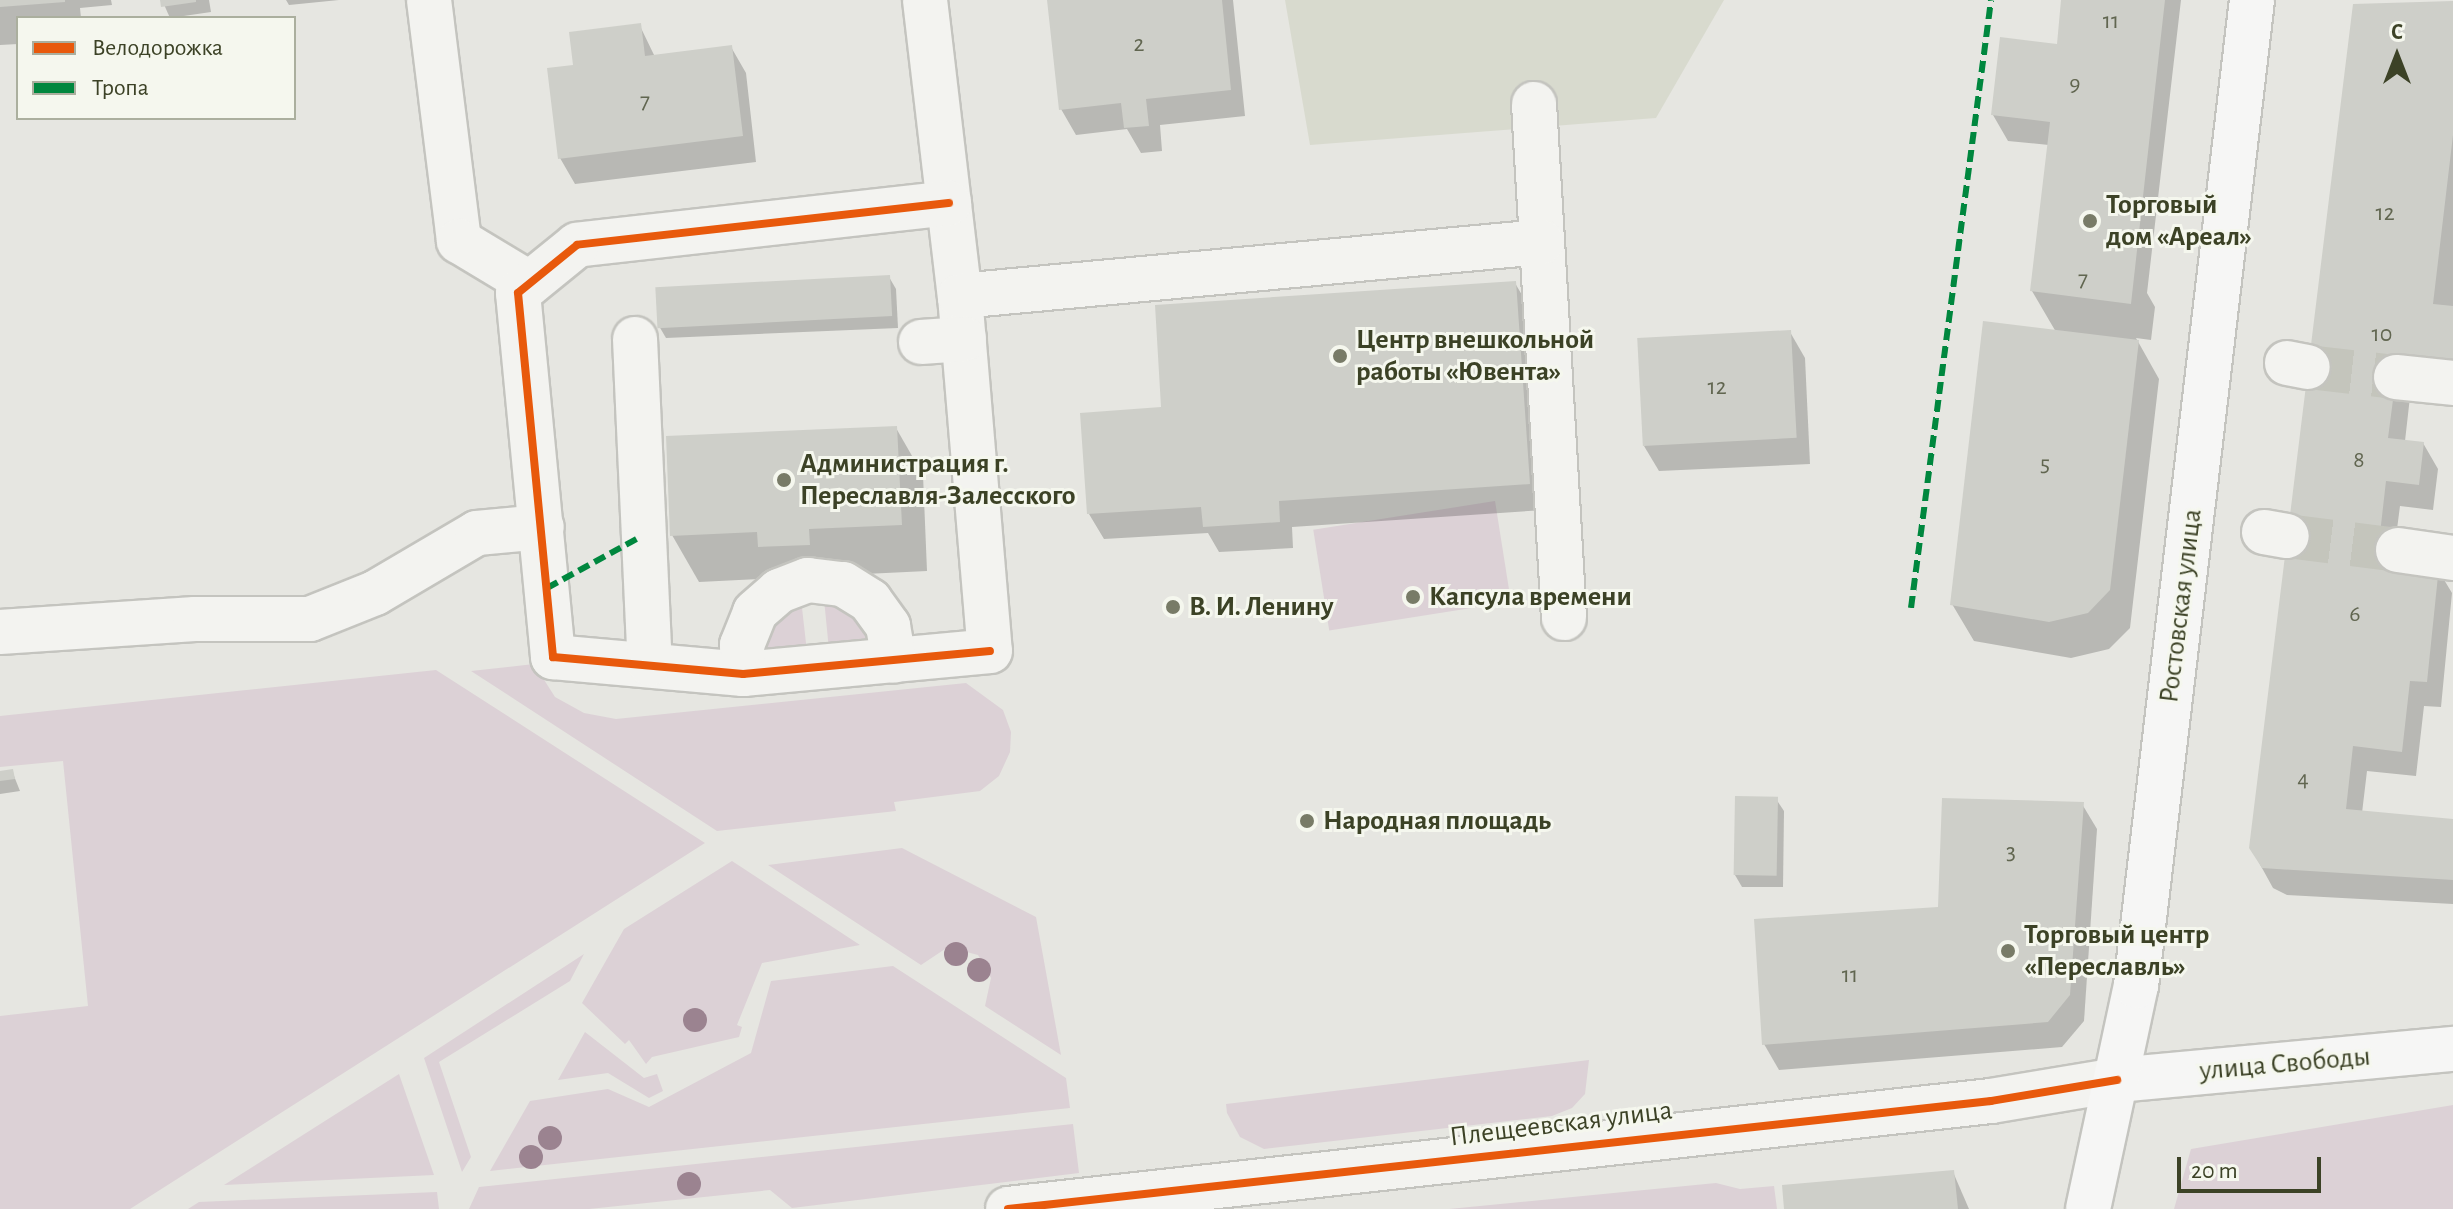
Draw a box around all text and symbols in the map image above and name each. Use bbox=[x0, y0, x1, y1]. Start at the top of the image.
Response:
house number: 11 bbox=[2103, 8, 2119, 36]
legend bbox=[16, 16, 296, 120]
north arrow bbox=[2357, 16, 2437, 96]
text: С bbox=[2391, 21, 2403, 43]
house number: 2 bbox=[1134, 31, 1144, 59]
text: Велодорожка bbox=[92, 36, 223, 60]
house number: 9 bbox=[2069, 71, 2081, 99]
text: Тропа bbox=[92, 76, 149, 100]
house number: 7 bbox=[640, 88, 650, 116]
place label: Торговый дом «Ареал» bbox=[2106, 188, 2252, 254]
house number: 12 bbox=[2375, 200, 2395, 228]
marker: Торговый дом «Ареал» bbox=[2081, 212, 2099, 230]
house number: 7 bbox=[2078, 266, 2088, 294]
house number: 10 bbox=[2372, 321, 2392, 349]
place label: Центр внешкольной работы «Ювента» bbox=[1356, 323, 1594, 389]
marker: Центр внешкольной работы «Ювента» bbox=[1331, 347, 1349, 365]
house number: 12 bbox=[1707, 374, 1727, 402]
place label: Администрация г. Переславля-Залесского bbox=[800, 447, 1075, 513]
house number: 8 bbox=[2353, 447, 2365, 475]
house number: 5 bbox=[2040, 451, 2050, 479]
marker: Администрация г. Переславля-Залесского bbox=[775, 471, 793, 489]
street label: Ростовская улица bbox=[2152, 507, 2210, 705]
place label: Капсула времени bbox=[1429, 580, 1632, 614]
marker: Капсула времени bbox=[1404, 588, 1422, 606]
place label: В. И. Ленину bbox=[1189, 590, 1334, 624]
marker: В. И. Ленину bbox=[1164, 598, 1182, 616]
house number: 6 bbox=[2349, 601, 2361, 629]
house number: 4 bbox=[2297, 766, 2309, 794]
place label: Народная площадь bbox=[1323, 804, 1551, 838]
marker: Народная площадь bbox=[1298, 812, 1316, 830]
house number: 3 bbox=[2006, 839, 2016, 867]
place label: Торговый центр «Переславль» bbox=[2024, 918, 2209, 984]
marker: Торговый центр «Переславль» bbox=[1999, 942, 2017, 960]
house number: 11 bbox=[1842, 962, 1858, 990]
street label: улица Свободы bbox=[2198, 1040, 2372, 1088]
street label: Плещеевская улица bbox=[1448, 1094, 1674, 1154]
scale bar bbox=[2181, 1141, 2325, 1191]
text: 20 m bbox=[2191, 1159, 2238, 1183]

